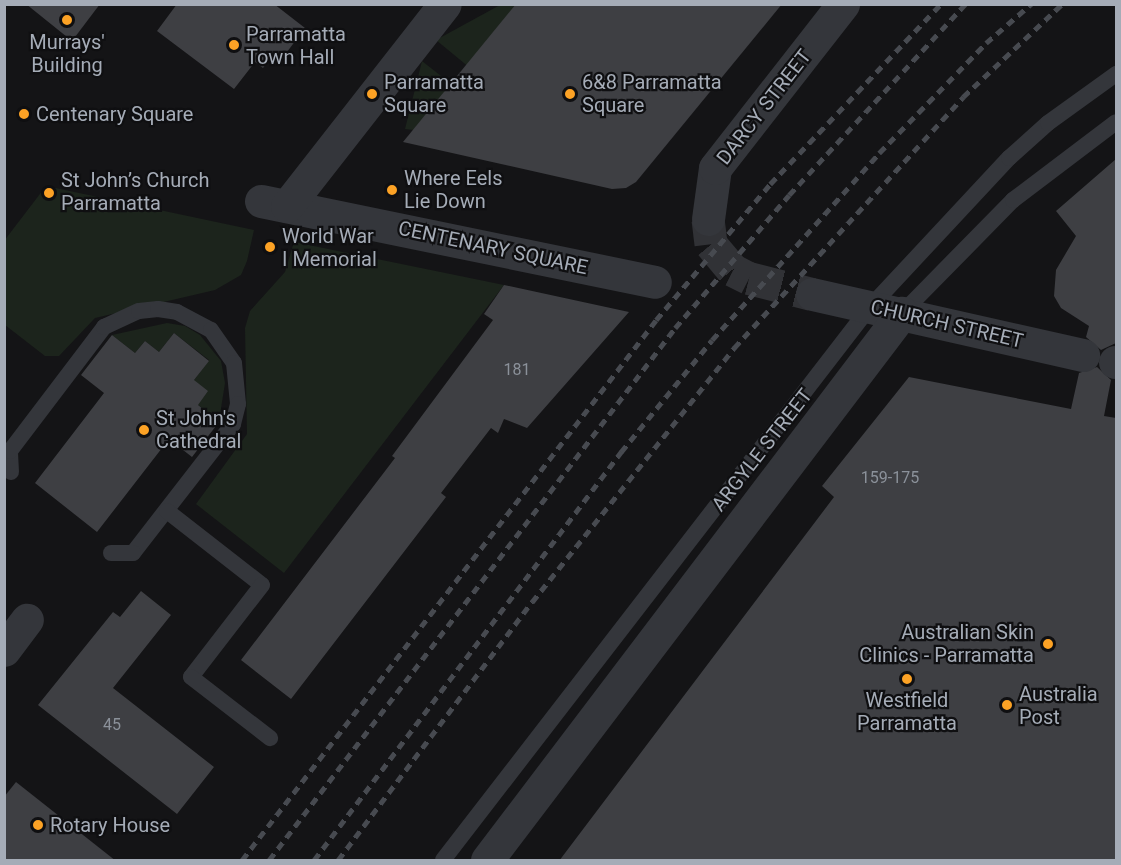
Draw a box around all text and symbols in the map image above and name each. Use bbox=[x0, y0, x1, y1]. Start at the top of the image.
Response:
marker: Murrays' Building bbox=[60, 13, 74, 27]
place label: Parramatta Town Hall bbox=[246, 22, 346, 69]
place label: Murrays' Building bbox=[29, 30, 105, 77]
marker: Parramatta Town Hall bbox=[227, 38, 241, 52]
street label: DARCY STREET bbox=[712, 45, 816, 169]
place label: Parramatta Square bbox=[384, 70, 484, 117]
place label: 6&8 Parramatta Square bbox=[582, 70, 722, 117]
marker: Parramatta Square bbox=[365, 87, 379, 101]
marker: 6&8 Parramatta Square bbox=[563, 87, 577, 101]
place label: Centenary Square bbox=[36, 102, 193, 126]
marker: Centenary Square bbox=[17, 107, 31, 121]
place label: Where Eels Lie Down bbox=[404, 166, 502, 213]
place label: St John’s Church Parramatta bbox=[61, 169, 209, 216]
marker: Where Eels Lie Down bbox=[385, 183, 399, 197]
marker: St John’s Church Parramatta bbox=[42, 186, 56, 200]
street label: CENTENARY SQUARE bbox=[396, 216, 590, 280]
place label: World War I Memorial bbox=[282, 224, 377, 271]
marker: World War I Memorial bbox=[263, 240, 277, 254]
street label: CHURCH STREET bbox=[868, 295, 1026, 353]
house number: 181 bbox=[504, 360, 530, 380]
street label: ARGYLE STREET bbox=[707, 384, 817, 516]
place label: St John's Cathedral bbox=[156, 406, 241, 453]
marker: St John's Cathedral bbox=[137, 423, 151, 437]
house number: 159-175 bbox=[861, 468, 919, 488]
place label: Australian Skin Clinics - Parramatta bbox=[859, 620, 1034, 667]
marker: Australian Skin Clinics - Parramatta bbox=[1039, 635, 1057, 653]
marker: Westfield Parramatta bbox=[900, 672, 914, 686]
place label: Australia Post bbox=[1019, 682, 1098, 729]
place label: Westfield Parramatta bbox=[857, 688, 957, 735]
marker: Australia Post bbox=[1000, 698, 1014, 712]
house number: 45 bbox=[103, 715, 121, 735]
place label: Rotary House bbox=[50, 813, 170, 837]
marker: Rotary House bbox=[31, 818, 45, 832]

